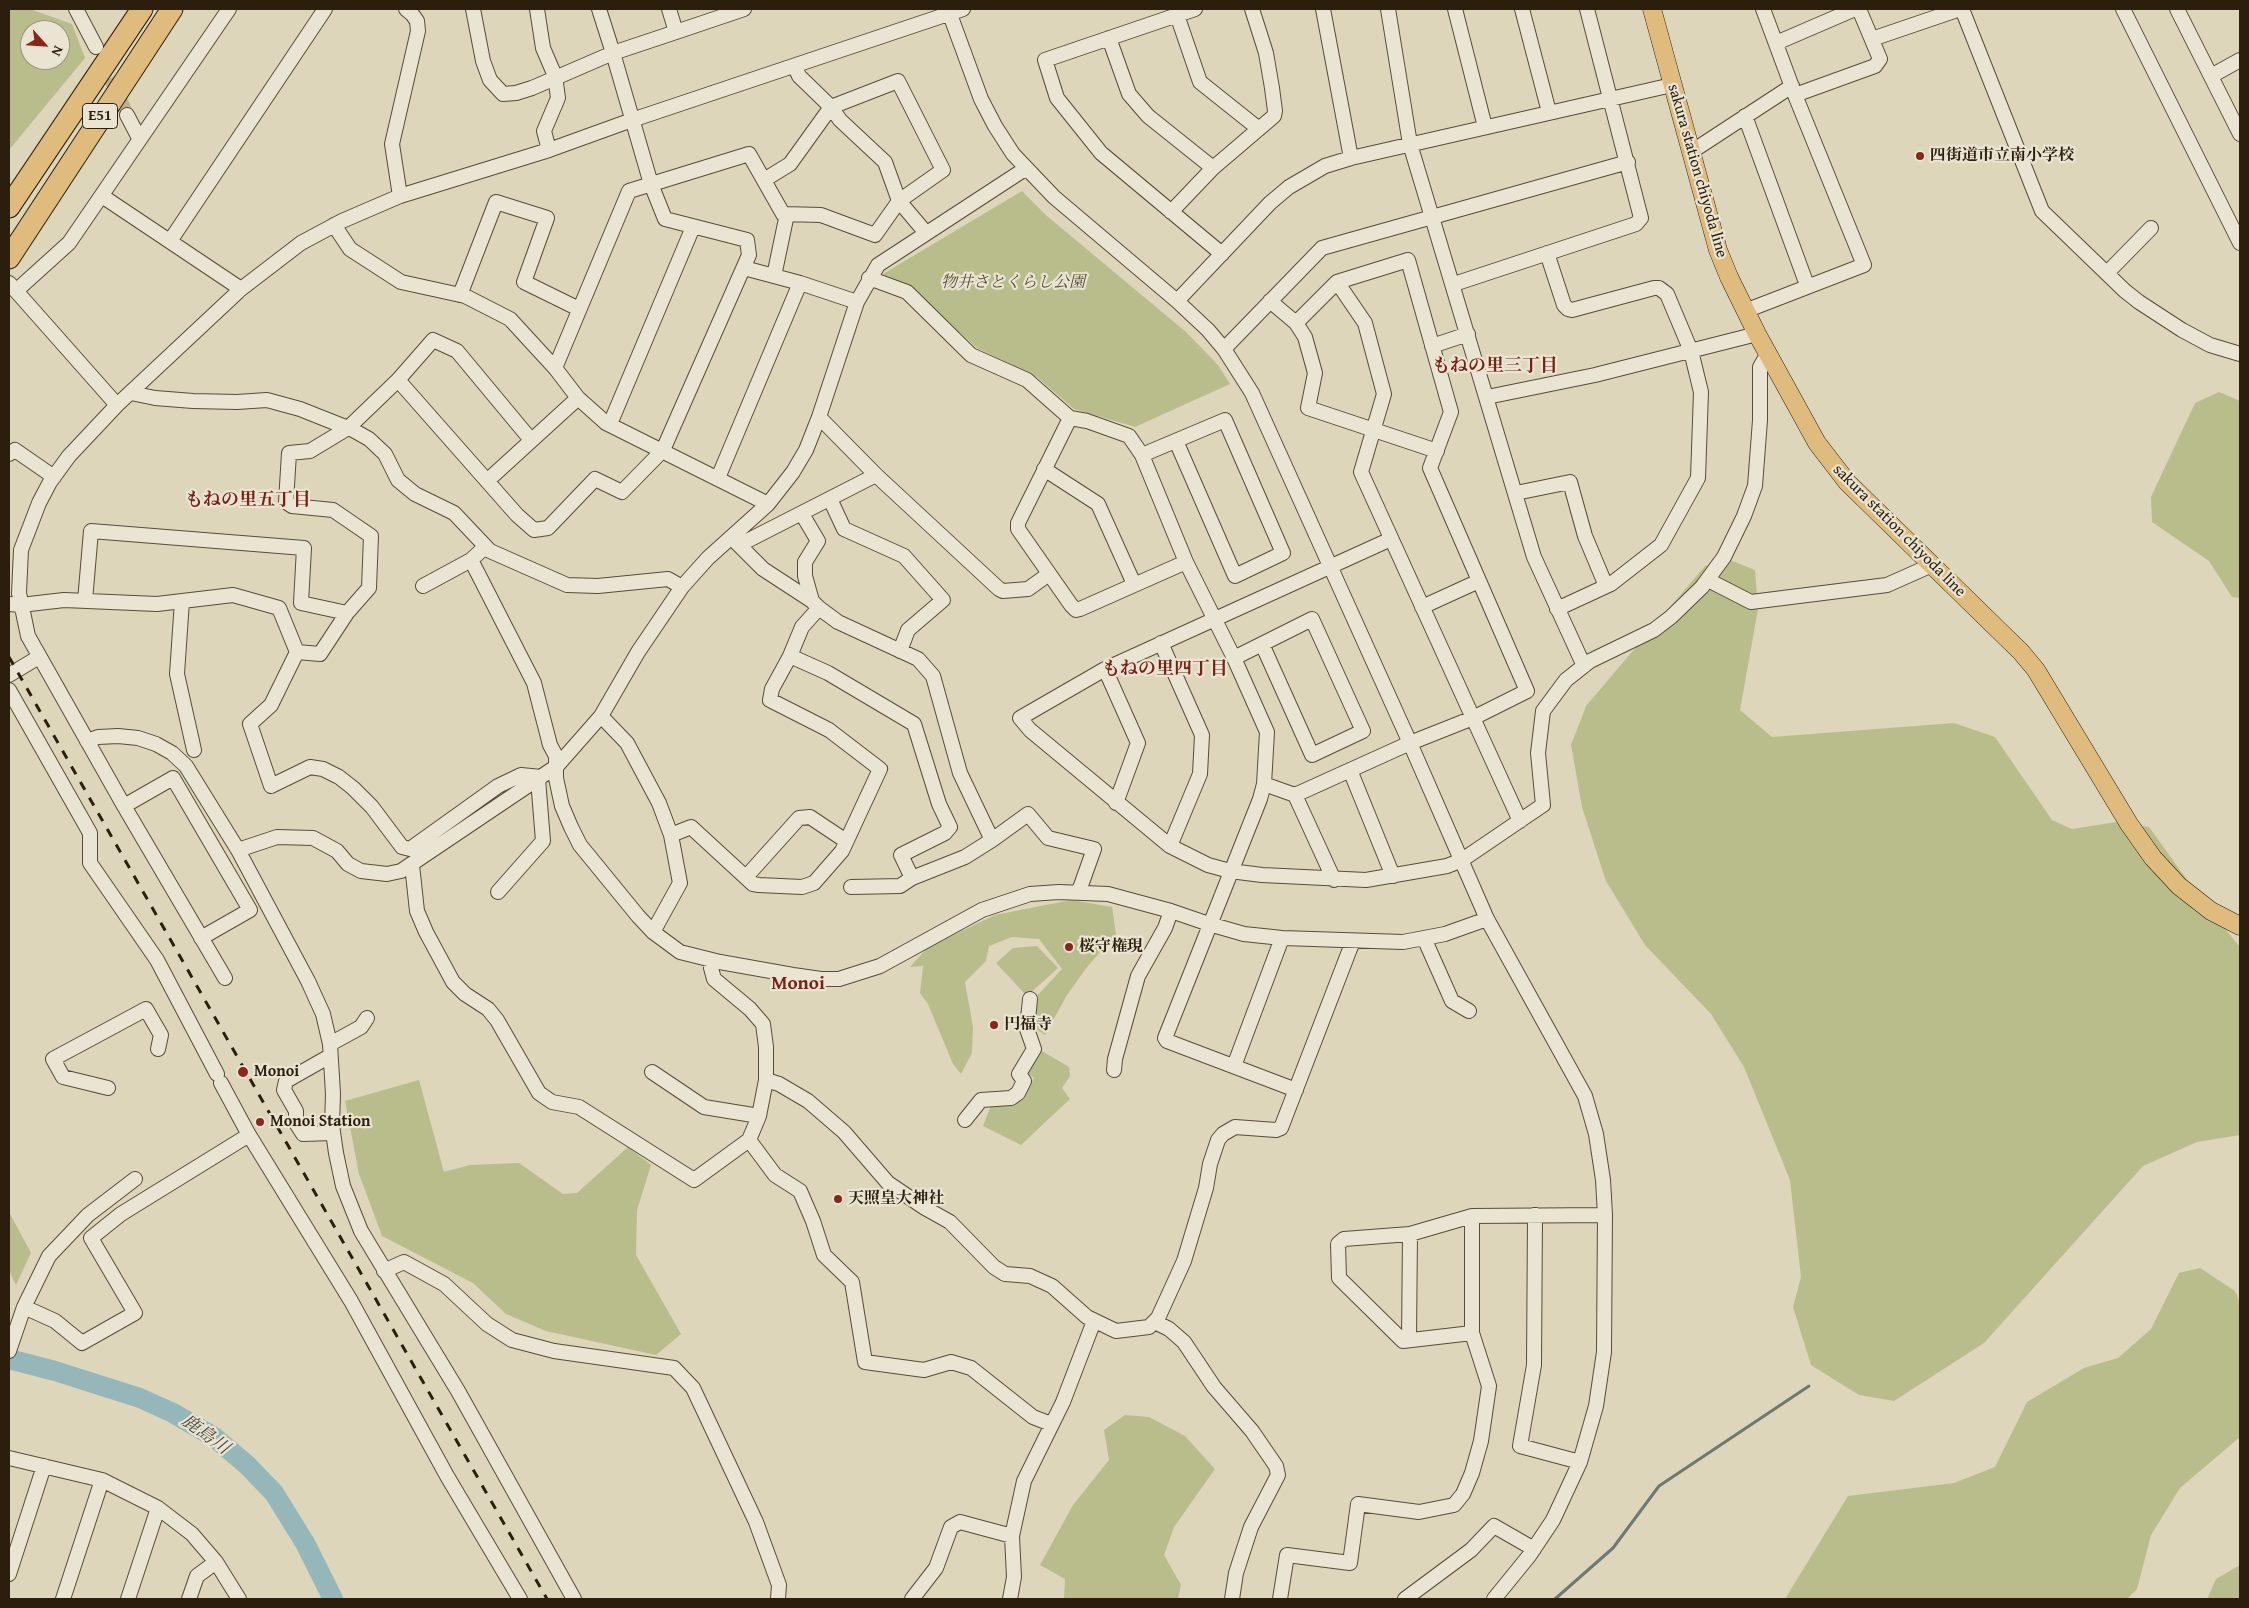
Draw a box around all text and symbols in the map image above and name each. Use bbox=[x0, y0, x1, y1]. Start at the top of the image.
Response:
north arrow bbox=[20, 20, 70, 70]
text: N bbox=[47, 43, 69, 60]
street label: sakura station chiyoda line bbox=[1663, 82, 1731, 260]
road number: E51 bbox=[82, 104, 118, 128]
place label: 四街道市立南小学校 bbox=[1930, 146, 2074, 166]
marker: 四街道市立南小学校 bbox=[1914, 150, 1926, 162]
park label: 物井さとくらし公園 bbox=[941, 273, 1085, 293]
district label: もねの里三丁目 bbox=[1432, 355, 1558, 377]
street label: sakura station chiyoda line bbox=[1829, 461, 1969, 601]
district label: もねの里五丁目 bbox=[185, 489, 311, 511]
district label: もねの里四丁目 bbox=[1102, 658, 1228, 680]
place label: 桜守権現 bbox=[1079, 937, 1143, 957]
marker: 桜守権現 bbox=[1063, 941, 1075, 953]
district label: Monoi bbox=[771, 973, 825, 995]
place label: 円福寺 bbox=[1004, 1015, 1052, 1035]
marker: 円福寺 bbox=[988, 1019, 1000, 1031]
place label: Monoi bbox=[254, 1062, 299, 1082]
marker: Monoi bbox=[236, 1065, 250, 1079]
place label: Monoi Station bbox=[270, 1112, 370, 1132]
marker: Monoi Station bbox=[254, 1116, 266, 1128]
place label: 天照皇大神社 bbox=[848, 1189, 944, 1209]
marker: 天照皇大神社 bbox=[832, 1193, 844, 1205]
water label: 鹿島川 bbox=[177, 1410, 233, 1460]

